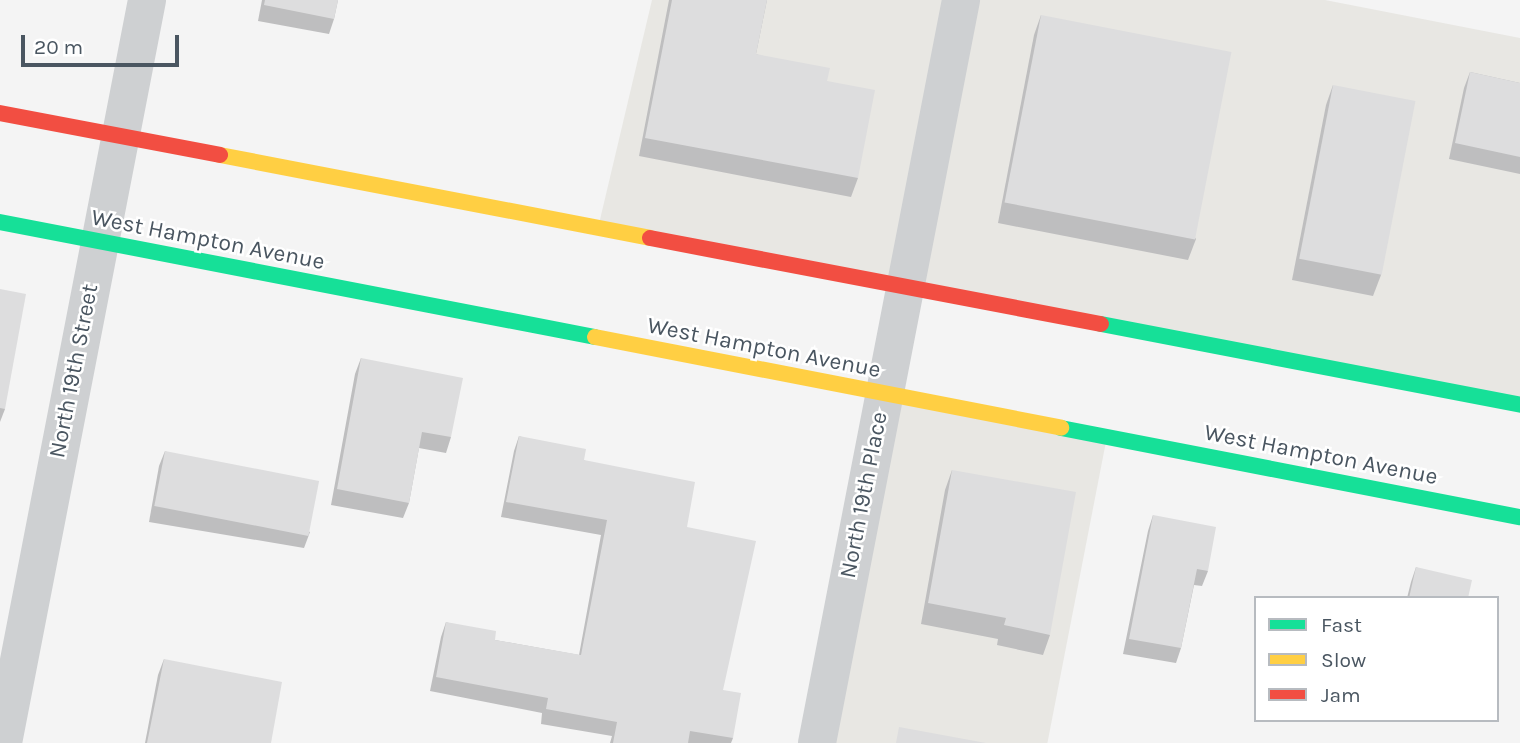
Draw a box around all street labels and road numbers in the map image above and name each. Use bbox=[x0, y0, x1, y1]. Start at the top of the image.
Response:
street label: West Hampton Avenue bbox=[89, 204, 327, 276]
street label: North 19th Street bbox=[44, 282, 104, 460]
street label: West Hampton Avenue bbox=[645, 312, 883, 384]
street label: North 19th Place bbox=[834, 409, 894, 581]
street label: West Hampton Avenue bbox=[1202, 419, 1440, 491]

